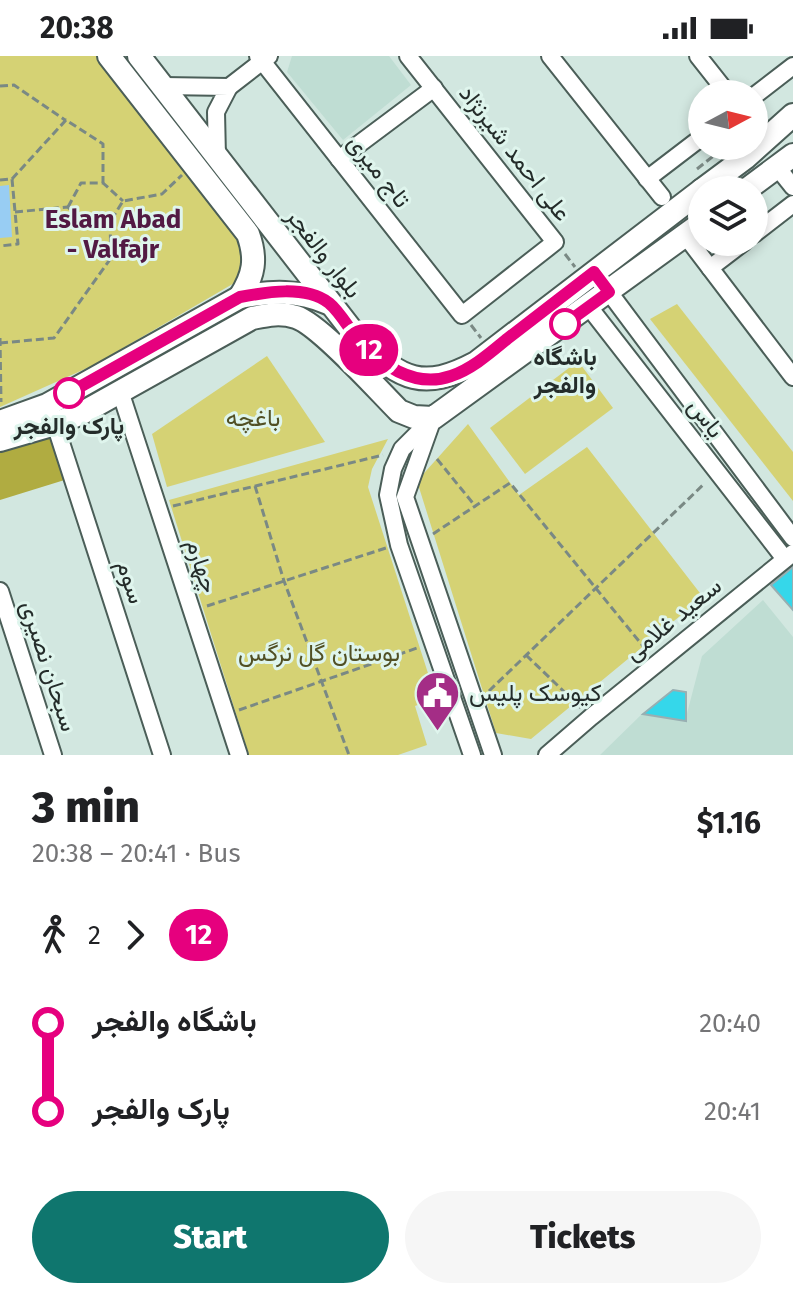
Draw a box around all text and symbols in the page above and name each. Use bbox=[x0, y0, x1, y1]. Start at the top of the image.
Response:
text: 20:38 bbox=[40, 10, 114, 46]
street label: علی احمد شیرنژاد bbox=[452, 79, 577, 227]
north arrow bbox=[688, 80, 768, 160]
map controls bbox=[688, 80, 768, 256]
street label: تاج میری bbox=[340, 129, 416, 214]
button: layers bbox=[688, 176, 768, 256]
street label: بلوار والفجر bbox=[279, 202, 368, 304]
district label: Eslam Abad - Valfajr bbox=[45, 204, 181, 265]
marker: باشگاه والفجر bbox=[550, 309, 580, 339]
line badge: 12 bbox=[333, 324, 405, 376]
text: 12 bbox=[355, 333, 383, 366]
place label: باشگاه والفجر bbox=[533, 343, 597, 400]
marker: پارک والفجر bbox=[54, 378, 84, 408]
street label: یاس bbox=[682, 393, 730, 443]
park label: باغچه bbox=[226, 404, 280, 434]
place label: پارک والفجر bbox=[13, 412, 124, 442]
street label: چهارم bbox=[178, 536, 224, 597]
street label: سوم bbox=[109, 557, 151, 608]
street label: سعید غلامی bbox=[619, 572, 727, 666]
street label: سبحان نصیری bbox=[14, 597, 83, 735]
park label: بوستان گل نرگس bbox=[238, 639, 400, 668]
public building icon: کیوسک پلیس bbox=[414, 669, 462, 732]
place label: کیوسک پلیس bbox=[469, 679, 602, 709]
text: 3 min bbox=[32, 781, 140, 834]
text: $1.16 bbox=[697, 805, 761, 841]
text: 20:38 – 20:41 · Bus bbox=[32, 838, 241, 869]
icon: walk bbox=[32, 913, 76, 957]
icon: forward bbox=[113, 913, 157, 957]
text: 12 bbox=[185, 918, 212, 951]
text: 2 bbox=[88, 920, 101, 951]
text: باشگاه والفجر bbox=[92, 1003, 257, 1039]
text: 20:40 bbox=[699, 1008, 761, 1039]
text: پارک والفجر bbox=[92, 1091, 230, 1127]
text: 20:41 bbox=[704, 1096, 761, 1127]
button: Start bbox=[32, 1191, 389, 1283]
button: Tickets bbox=[405, 1191, 761, 1283]

